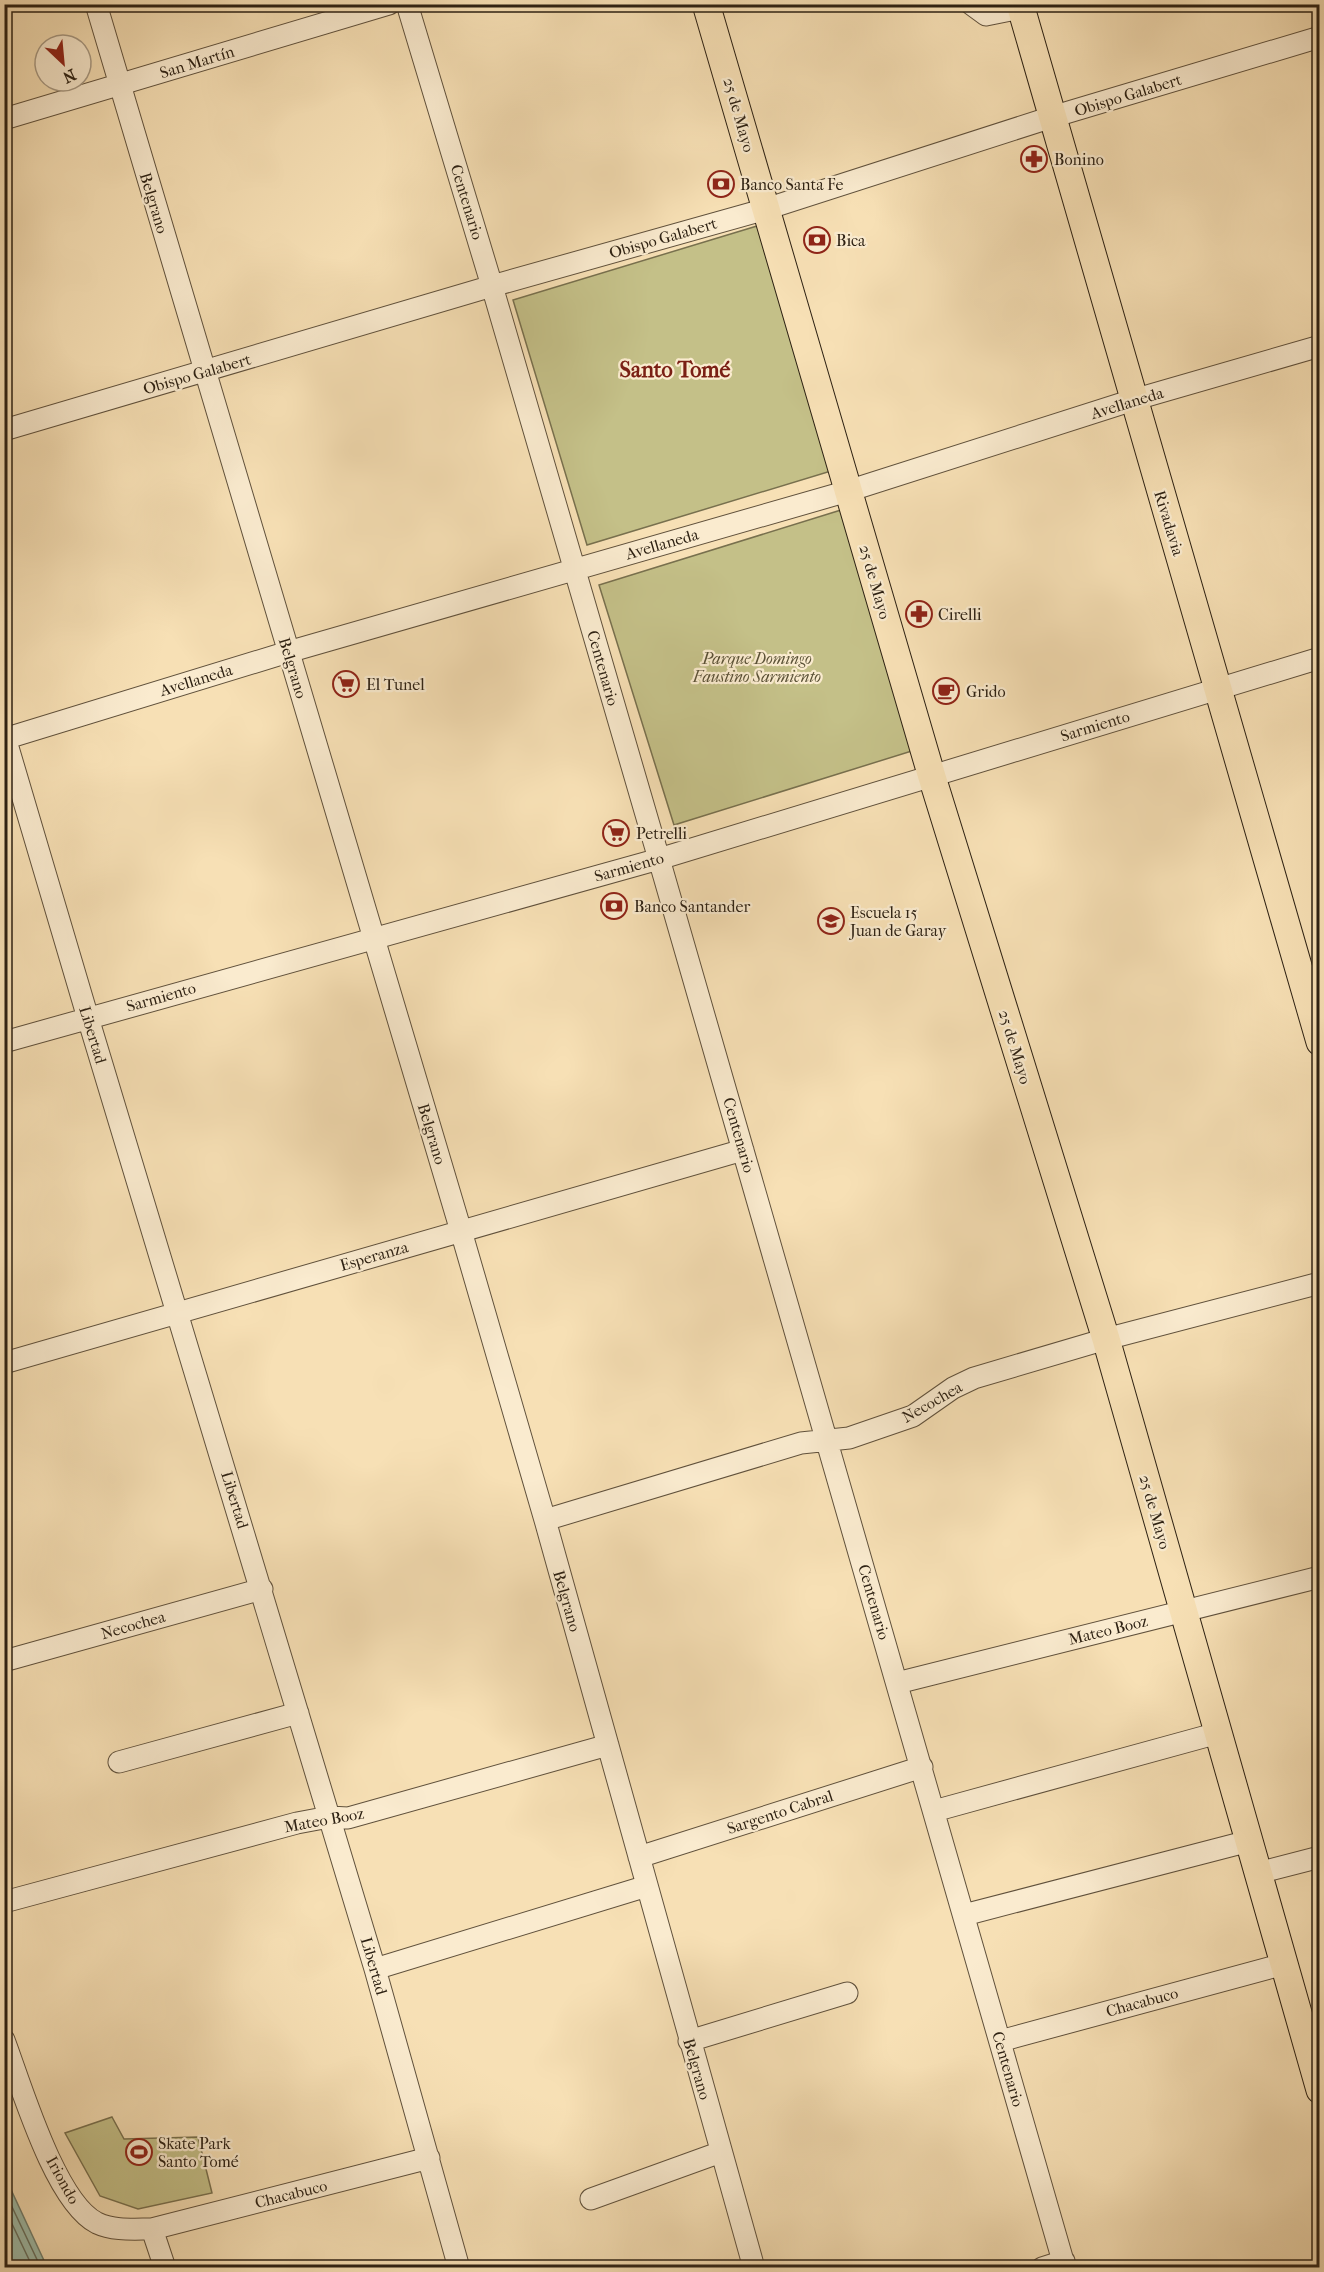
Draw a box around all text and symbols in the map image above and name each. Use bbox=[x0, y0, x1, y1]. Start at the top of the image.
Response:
north arrow bbox=[33, 33, 93, 93]
street label: San Martín bbox=[157, 41, 237, 82]
text: N bbox=[59, 65, 79, 88]
street label: Obispo Galabert bbox=[1072, 70, 1184, 120]
street label: 25 de Mayo bbox=[719, 76, 759, 154]
pharmacy icon: Bonino bbox=[1019, 144, 1049, 174]
place label: Bonino bbox=[1054, 150, 1104, 169]
street label: Centenario bbox=[447, 162, 487, 242]
bank icon: Banco Santa Fe bbox=[706, 169, 736, 199]
street label: Belgrano bbox=[136, 170, 172, 236]
place label: Banco Santa Fe bbox=[740, 175, 844, 194]
street label: Obispo Galabert bbox=[607, 213, 719, 262]
bank icon: Bica bbox=[802, 225, 832, 255]
place label: Bica bbox=[836, 231, 866, 250]
street label: Obispo Galabert bbox=[141, 349, 253, 398]
district label: Santo Tomé bbox=[620, 357, 731, 383]
street label: Avellaneda bbox=[1087, 383, 1166, 423]
street label: Rivadavia bbox=[1150, 488, 1188, 559]
street label: Avellaneda bbox=[622, 524, 701, 564]
street label: 25 de Mayo bbox=[855, 543, 895, 621]
pharmacy icon: Cirelli bbox=[904, 599, 934, 629]
place label: Cirelli bbox=[938, 605, 982, 624]
street label: Centenario bbox=[583, 628, 623, 708]
street label: Belgrano bbox=[275, 635, 311, 701]
park label: Parque Domingo Faustino Sarmiento bbox=[692, 649, 821, 686]
street label: Avellaneda bbox=[156, 660, 235, 700]
supermarket icon: El Tunel bbox=[331, 669, 361, 699]
place label: El Tunel bbox=[366, 675, 425, 694]
cafe icon: Grido bbox=[931, 676, 961, 706]
place label: Grido bbox=[966, 682, 1006, 701]
street label: Sarmiento bbox=[1058, 706, 1132, 746]
supermarket icon: Petrelli bbox=[601, 818, 631, 848]
place label: Petrelli bbox=[636, 824, 687, 843]
street label: Sarmiento bbox=[592, 848, 666, 886]
bank icon: Banco Santander bbox=[599, 891, 629, 921]
place label: Banco Santander bbox=[634, 897, 750, 916]
place label: Escuela 15 Juan de Garay bbox=[848, 903, 947, 940]
school or university icon: Escuela 15 Juan de Garay bbox=[816, 906, 846, 936]
street label: Sarmiento bbox=[124, 978, 198, 1016]
street label: Libertad bbox=[75, 1004, 111, 1066]
street label: 25 de Mayo bbox=[995, 1008, 1035, 1086]
street label: Centenario bbox=[719, 1095, 759, 1175]
street label: Belgrano bbox=[414, 1101, 450, 1167]
street label: Esperanza bbox=[338, 1237, 411, 1275]
street label: Necochea bbox=[899, 1377, 966, 1427]
street label: Libertad bbox=[217, 1469, 253, 1531]
street label: 25 de Mayo bbox=[1135, 1473, 1175, 1551]
street label: Centenario bbox=[854, 1562, 894, 1642]
street label: Belgrano bbox=[549, 1568, 585, 1634]
street label: Necochea bbox=[99, 1607, 168, 1643]
street label: Mateo Booz bbox=[1066, 1611, 1150, 1649]
street label: Sargento Cabral bbox=[725, 1786, 836, 1838]
street label: Mateo Booz bbox=[283, 1804, 365, 1836]
street label: Libertad bbox=[357, 1935, 391, 1997]
street label: Chacabuco bbox=[1104, 1983, 1180, 2021]
street label: Centenario bbox=[988, 2029, 1028, 2109]
street label: Belgrano bbox=[679, 2036, 715, 2102]
place label: Skate Park Santo Tomé bbox=[158, 2134, 239, 2171]
sports icon: Skate Park Santo Tomé bbox=[124, 2137, 154, 2167]
street label: Iriondo bbox=[42, 2153, 84, 2207]
street label: Chacabuco bbox=[253, 2176, 329, 2212]

